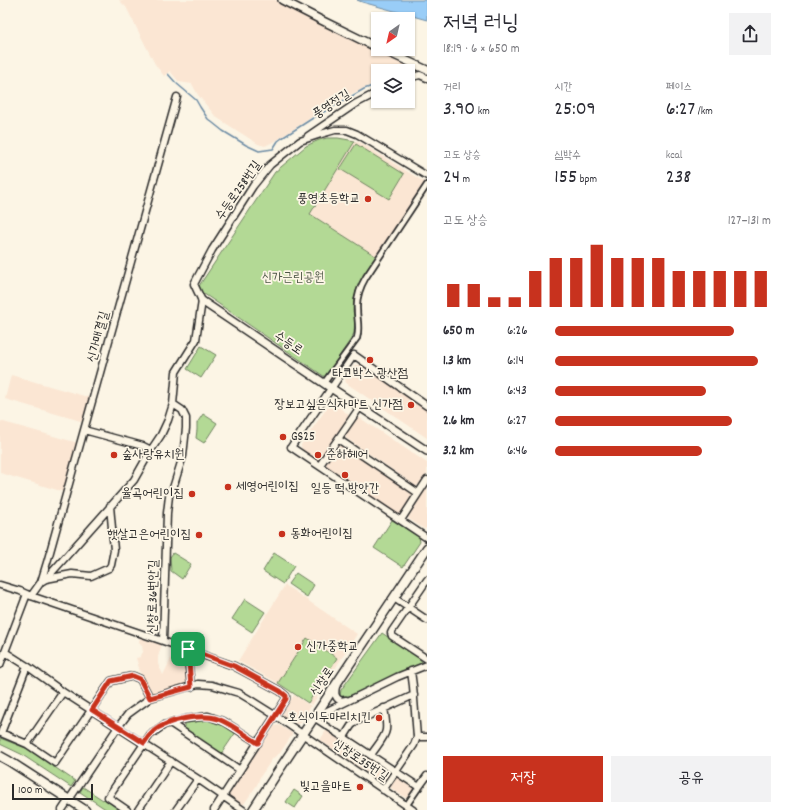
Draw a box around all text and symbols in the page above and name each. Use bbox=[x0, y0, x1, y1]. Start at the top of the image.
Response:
text: 저녁 러닝 bbox=[443, 9, 519, 40]
north arrow bbox=[371, 12, 415, 56]
map controls bbox=[371, 12, 415, 108]
button: share bbox=[729, 13, 771, 55]
text: 18:19 · 6 × 650 m bbox=[443, 40, 520, 59]
button: layers bbox=[371, 64, 415, 108]
text: 거리 bbox=[443, 80, 461, 96]
text: 시간 bbox=[554, 80, 572, 96]
text: 페이스 bbox=[666, 80, 692, 96]
street label: 풍영정길 bbox=[309, 86, 355, 124]
text: 3.90 bbox=[443, 96, 475, 124]
text: 25:09 bbox=[554, 96, 596, 124]
text: 6:27 bbox=[666, 96, 695, 124]
text: km bbox=[475, 104, 490, 120]
text: /km bbox=[695, 104, 713, 120]
text: 고도 상승 bbox=[443, 148, 481, 164]
text: 심박수 bbox=[554, 148, 581, 164]
text: kcal bbox=[666, 148, 682, 164]
street label: 수등로258번길 bbox=[211, 157, 267, 225]
text: 24 bbox=[443, 164, 460, 192]
text: 155 bbox=[554, 164, 577, 192]
text: 238 bbox=[666, 164, 691, 192]
text: m bbox=[460, 172, 470, 188]
text: bpm bbox=[577, 172, 597, 188]
place label: 풍영초등학교 bbox=[297, 190, 360, 209]
marker: 풍영초등학교 bbox=[363, 194, 373, 204]
text: 고도 상승 bbox=[443, 212, 488, 231]
text: 127–131 m bbox=[728, 212, 771, 231]
park label: 신가근린공원 bbox=[262, 269, 324, 288]
street label: 신가매결길 bbox=[83, 309, 115, 365]
text: 650 m bbox=[443, 322, 474, 341]
text: 6:26 bbox=[507, 322, 528, 341]
street label: 수등로 bbox=[270, 327, 306, 361]
text: 1.3 km bbox=[443, 352, 471, 371]
text: 6:14 bbox=[507, 352, 524, 371]
marker: 타코박스 광산점 bbox=[365, 355, 375, 365]
place label: 타코박스 광산점 bbox=[332, 365, 408, 384]
text: 1.9 km bbox=[443, 382, 471, 401]
text: 6:43 bbox=[507, 382, 527, 401]
place label: 장보고싶은식자마트 신가점 bbox=[274, 396, 403, 415]
marker: 장보고싶은식자마트 신가점 bbox=[406, 400, 416, 410]
text: 2.6 km bbox=[443, 412, 474, 431]
text: 6:27 bbox=[507, 412, 526, 431]
place label: GS25 bbox=[291, 428, 315, 447]
marker: GS25 bbox=[278, 432, 288, 442]
text: 3.2 km bbox=[443, 442, 474, 461]
text: 6:46 bbox=[507, 442, 527, 461]
place label: 숲사랑유치원 bbox=[122, 446, 185, 465]
place label: 준하헤어 bbox=[326, 446, 368, 465]
marker: 숲사랑유치원 bbox=[109, 450, 119, 460]
marker: 준하헤어 bbox=[313, 450, 323, 460]
marker: 일등 떡 방앗간 bbox=[340, 470, 350, 480]
place label: 세영어린이집 bbox=[236, 478, 299, 497]
place label: 일등 떡 방앗간 bbox=[311, 480, 379, 499]
marker: 세영어린이집 bbox=[223, 482, 233, 492]
place label: 율곡어린이집 bbox=[121, 485, 184, 504]
marker: 율곡어린이집 bbox=[187, 489, 197, 499]
place label: 동화어린이집 bbox=[290, 525, 353, 544]
place label: 햇살고은어린이집 bbox=[107, 526, 191, 545]
marker: 동화어린이집 bbox=[277, 529, 287, 539]
marker: 햇살고은어린이집 bbox=[194, 530, 204, 540]
street label: 신창로36번안길 bbox=[144, 559, 164, 635]
pin bbox=[171, 632, 205, 666]
icon: arrive bbox=[177, 638, 199, 660]
place label: 신가중학교 bbox=[306, 638, 358, 657]
marker: 신가중학교 bbox=[293, 642, 303, 652]
street label: 신창로 bbox=[306, 664, 340, 700]
place label: 호식이두마리치킨 bbox=[287, 709, 371, 728]
marker: 호식이두마리치킨 bbox=[374, 713, 384, 723]
street label: 신창로35번길 bbox=[328, 735, 392, 787]
button: 저장 bbox=[443, 756, 603, 802]
button: 공유 bbox=[611, 756, 771, 802]
place label: 빛고을마트 bbox=[300, 778, 352, 797]
scale bar bbox=[12, 782, 93, 801]
marker: 빛고을마트 bbox=[355, 782, 365, 792]
text: 100 m bbox=[18, 783, 42, 799]

